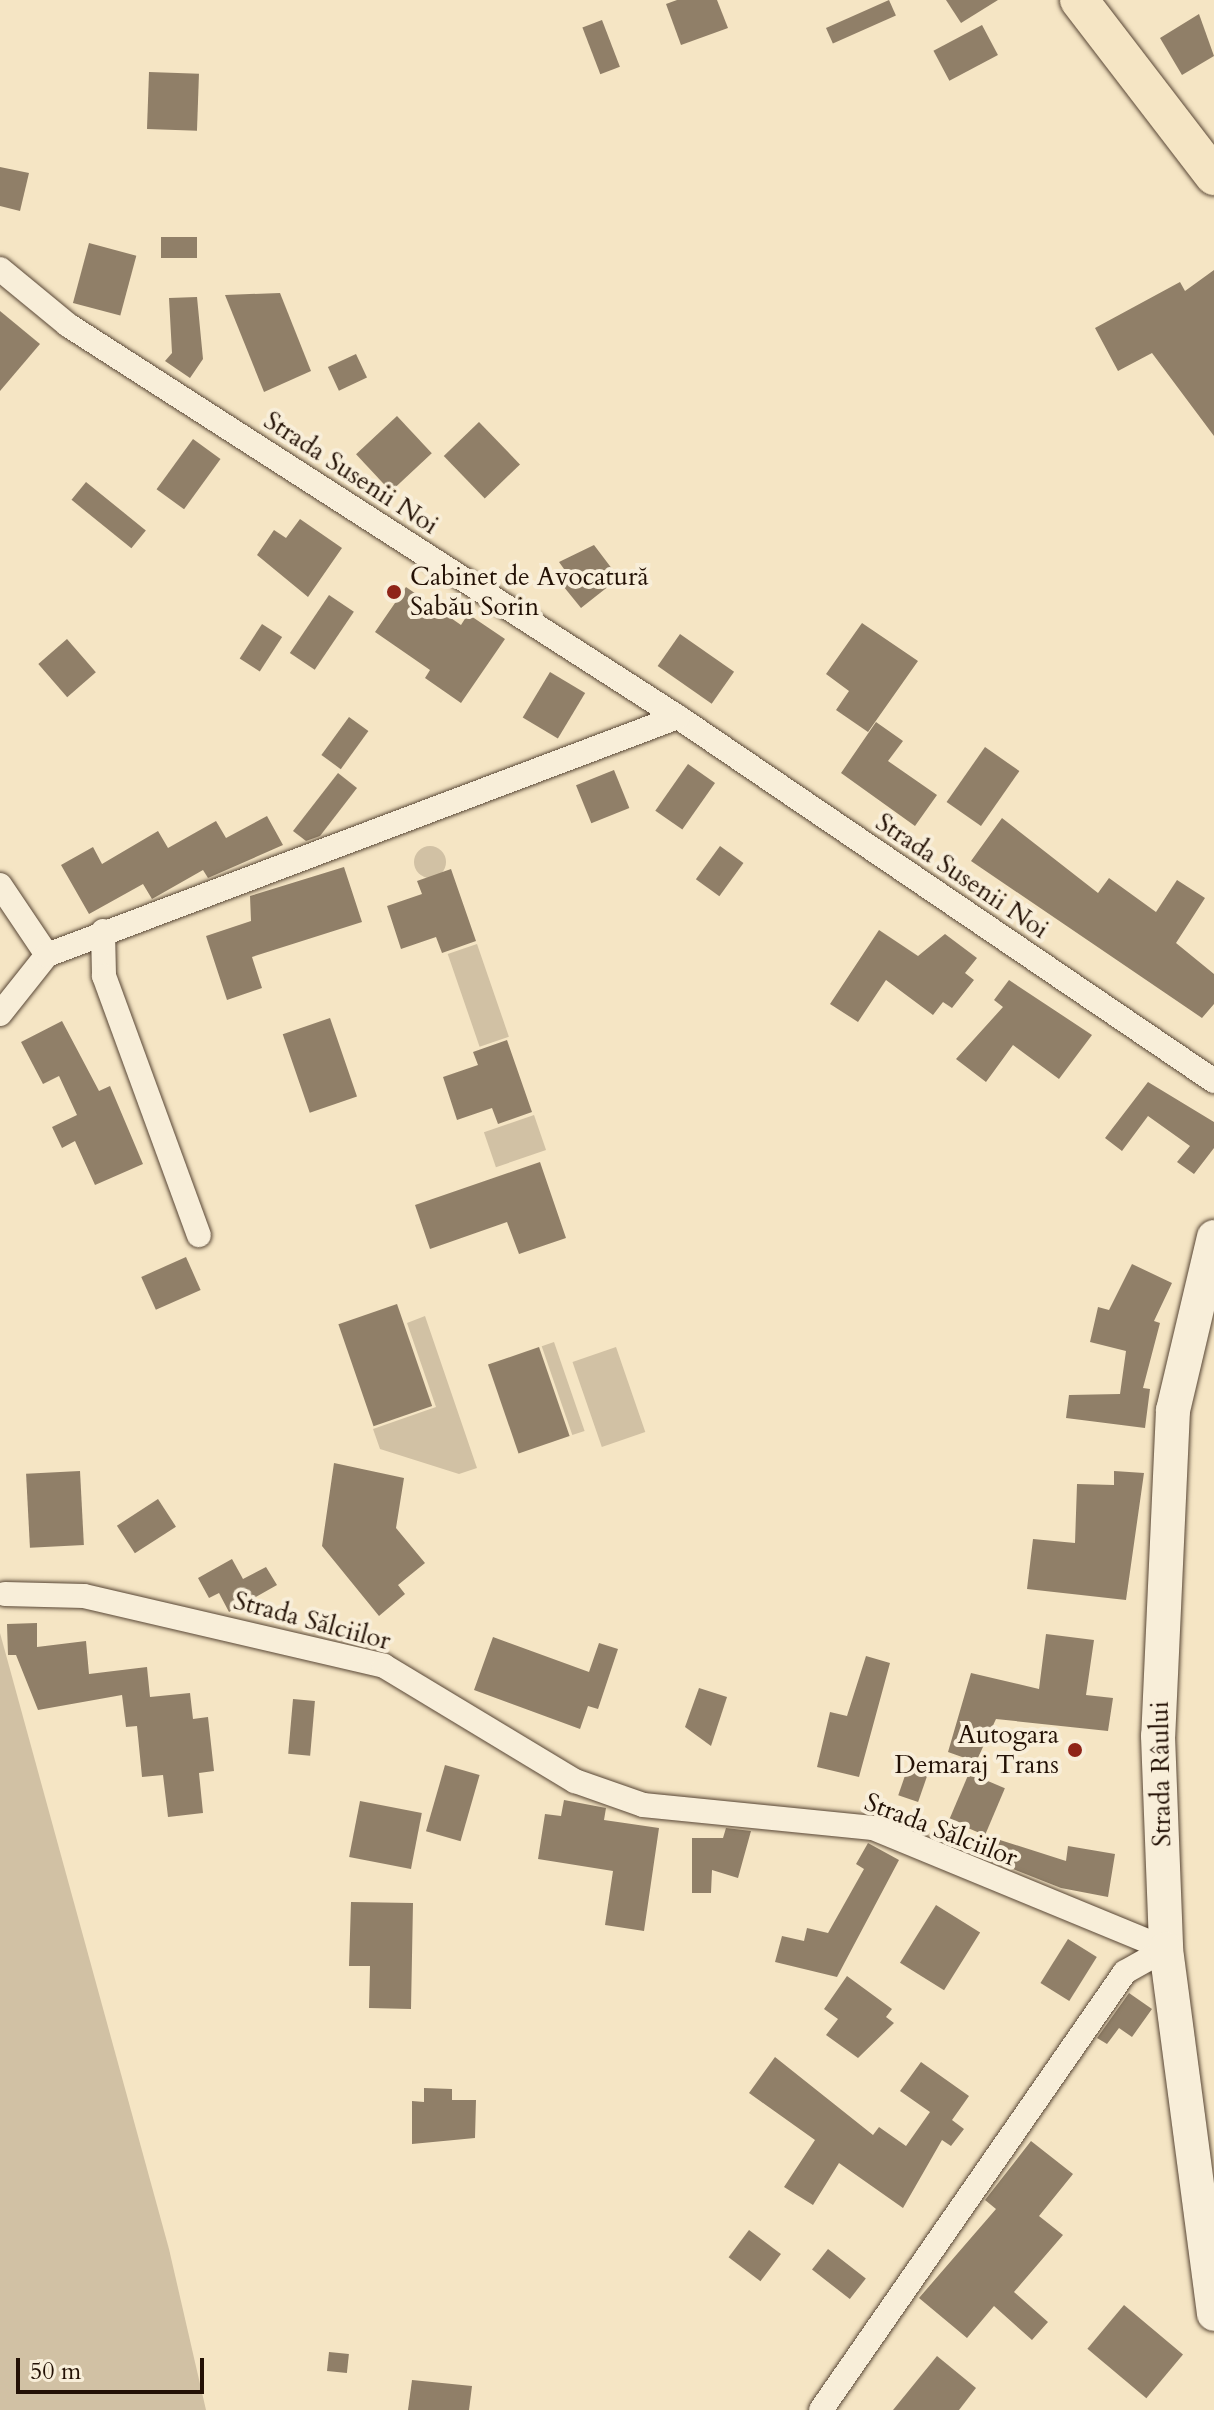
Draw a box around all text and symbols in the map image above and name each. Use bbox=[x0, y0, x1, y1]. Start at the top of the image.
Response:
street label: Strada Susenii Noi bbox=[258, 405, 444, 541]
place label: Cabinet de Avocatură Sabău Sorin bbox=[410, 561, 649, 622]
marker: Cabinet de Avocatură Sabău Sorin bbox=[385, 583, 403, 601]
street label: Strada Susenii Noi bbox=[870, 807, 1054, 945]
street label: Strada Sălciilor bbox=[230, 1585, 394, 1657]
street label: Strada Râului bbox=[1144, 1701, 1178, 1847]
place label: Autogara Demaraj Trans bbox=[895, 1719, 1059, 1780]
marker: Autogara Demaraj Trans bbox=[1066, 1741, 1084, 1759]
street label: Strada Sălciilor bbox=[860, 1787, 1022, 1873]
scale bar bbox=[20, 2342, 208, 2392]
text: 50 m bbox=[30, 2355, 81, 2388]

